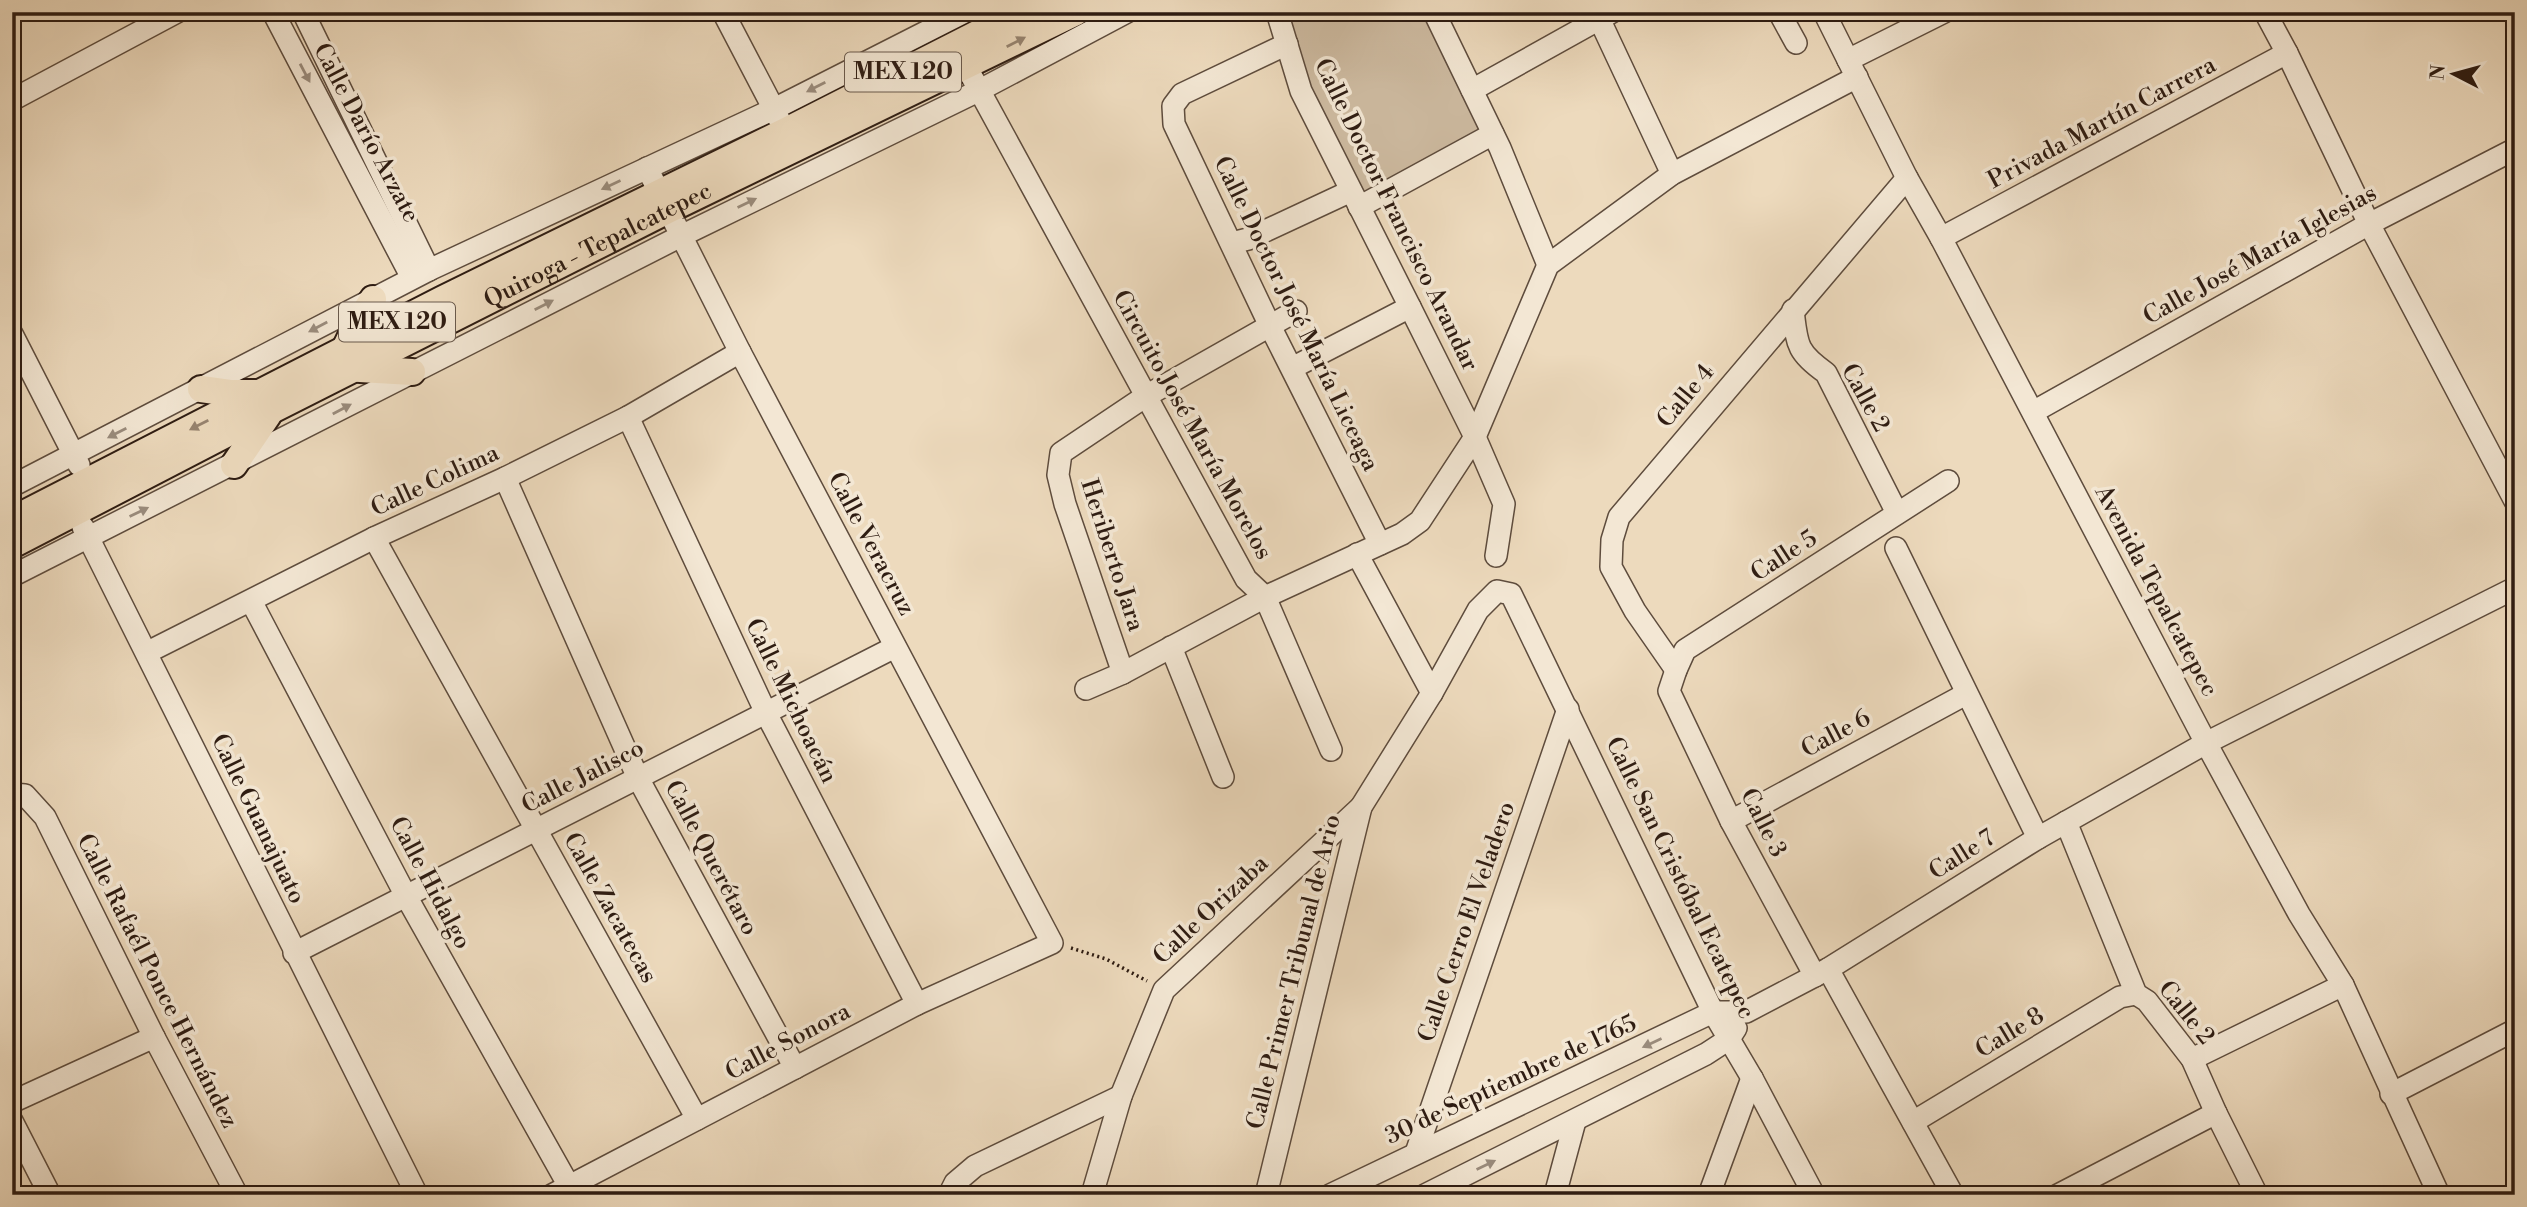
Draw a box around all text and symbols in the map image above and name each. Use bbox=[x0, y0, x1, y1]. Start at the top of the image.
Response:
one-way arrow bbox=[1006, 37, 1026, 48]
street label: Calle Darío Arzate bbox=[306, 38, 426, 228]
north arrow bbox=[2418, 38, 2488, 108]
street label: Privada Martín Carrera bbox=[1983, 50, 2222, 196]
road number: MEX 120 bbox=[845, 53, 961, 92]
street label: Calle Doctor Francisco Arandar bbox=[1307, 54, 1485, 376]
one-way arrow bbox=[299, 63, 310, 83]
text: N bbox=[2425, 64, 2451, 81]
one-way arrow bbox=[806, 81, 826, 93]
street label: Calle Doctor José María Liceaga bbox=[1207, 152, 1386, 477]
street label: Quiroga - Tepalcatepec bbox=[479, 176, 717, 315]
street label: Calle José María Iglesias bbox=[2138, 178, 2382, 332]
one-way arrow bbox=[601, 179, 621, 191]
one-way arrow bbox=[737, 198, 757, 209]
street label: Circuito José María Morelos bbox=[1105, 285, 1279, 565]
one-way arrow bbox=[534, 300, 554, 311]
road number: MEX 120 bbox=[339, 302, 455, 342]
one-way arrow bbox=[308, 321, 328, 333]
street label: Calle 4 bbox=[1651, 358, 1721, 434]
street label: Calle 2 bbox=[1834, 359, 1896, 437]
one-way arrow bbox=[332, 404, 352, 416]
one-way arrow bbox=[189, 419, 209, 430]
one-way arrow bbox=[107, 427, 127, 438]
street label: Calle Colima bbox=[366, 438, 505, 524]
street label: Calle Veracruz bbox=[821, 467, 921, 621]
street label: Heriberto Jara bbox=[1073, 475, 1151, 636]
street label: Avenida Tepalcatepec bbox=[2087, 479, 2224, 702]
one-way arrow bbox=[129, 506, 149, 517]
street label: Calle 5 bbox=[1745, 524, 1823, 588]
street label: Calle Michoacán bbox=[738, 614, 844, 788]
street label: Calle 6 bbox=[1796, 703, 1876, 765]
street label: Calle Guanajuato bbox=[204, 729, 312, 909]
street label: Calle San Cristóbal Ecatepec bbox=[1599, 732, 1761, 1024]
street label: Calle Jalisco bbox=[517, 733, 649, 821]
street label: Calle Querétaro bbox=[658, 775, 764, 941]
street label: Calle 3 bbox=[1733, 784, 1793, 862]
street label: Calle Cerro El Veladero bbox=[1412, 798, 1522, 1046]
street label: Calle Primer Tribunal de Ario bbox=[1240, 811, 1348, 1133]
street label: Calle Hidalgo bbox=[383, 812, 477, 954]
street label: Calle 7 bbox=[1924, 823, 2000, 887]
street label: Calle Zacatecas bbox=[556, 828, 664, 988]
street label: Calle Rafaél Ponce Hernández bbox=[70, 829, 244, 1133]
street label: Calle Orizaba bbox=[1147, 848, 1276, 971]
street label: Calle 2 bbox=[2151, 975, 2221, 1051]
street label: Calle Sonora bbox=[720, 996, 856, 1087]
street label: Calle 8 bbox=[1970, 1001, 2050, 1065]
street label: 30 de Septiembre de 1765 bbox=[1381, 1009, 1641, 1151]
one-way arrow bbox=[1642, 1037, 1662, 1048]
one-way arrow bbox=[1476, 1159, 1496, 1170]

